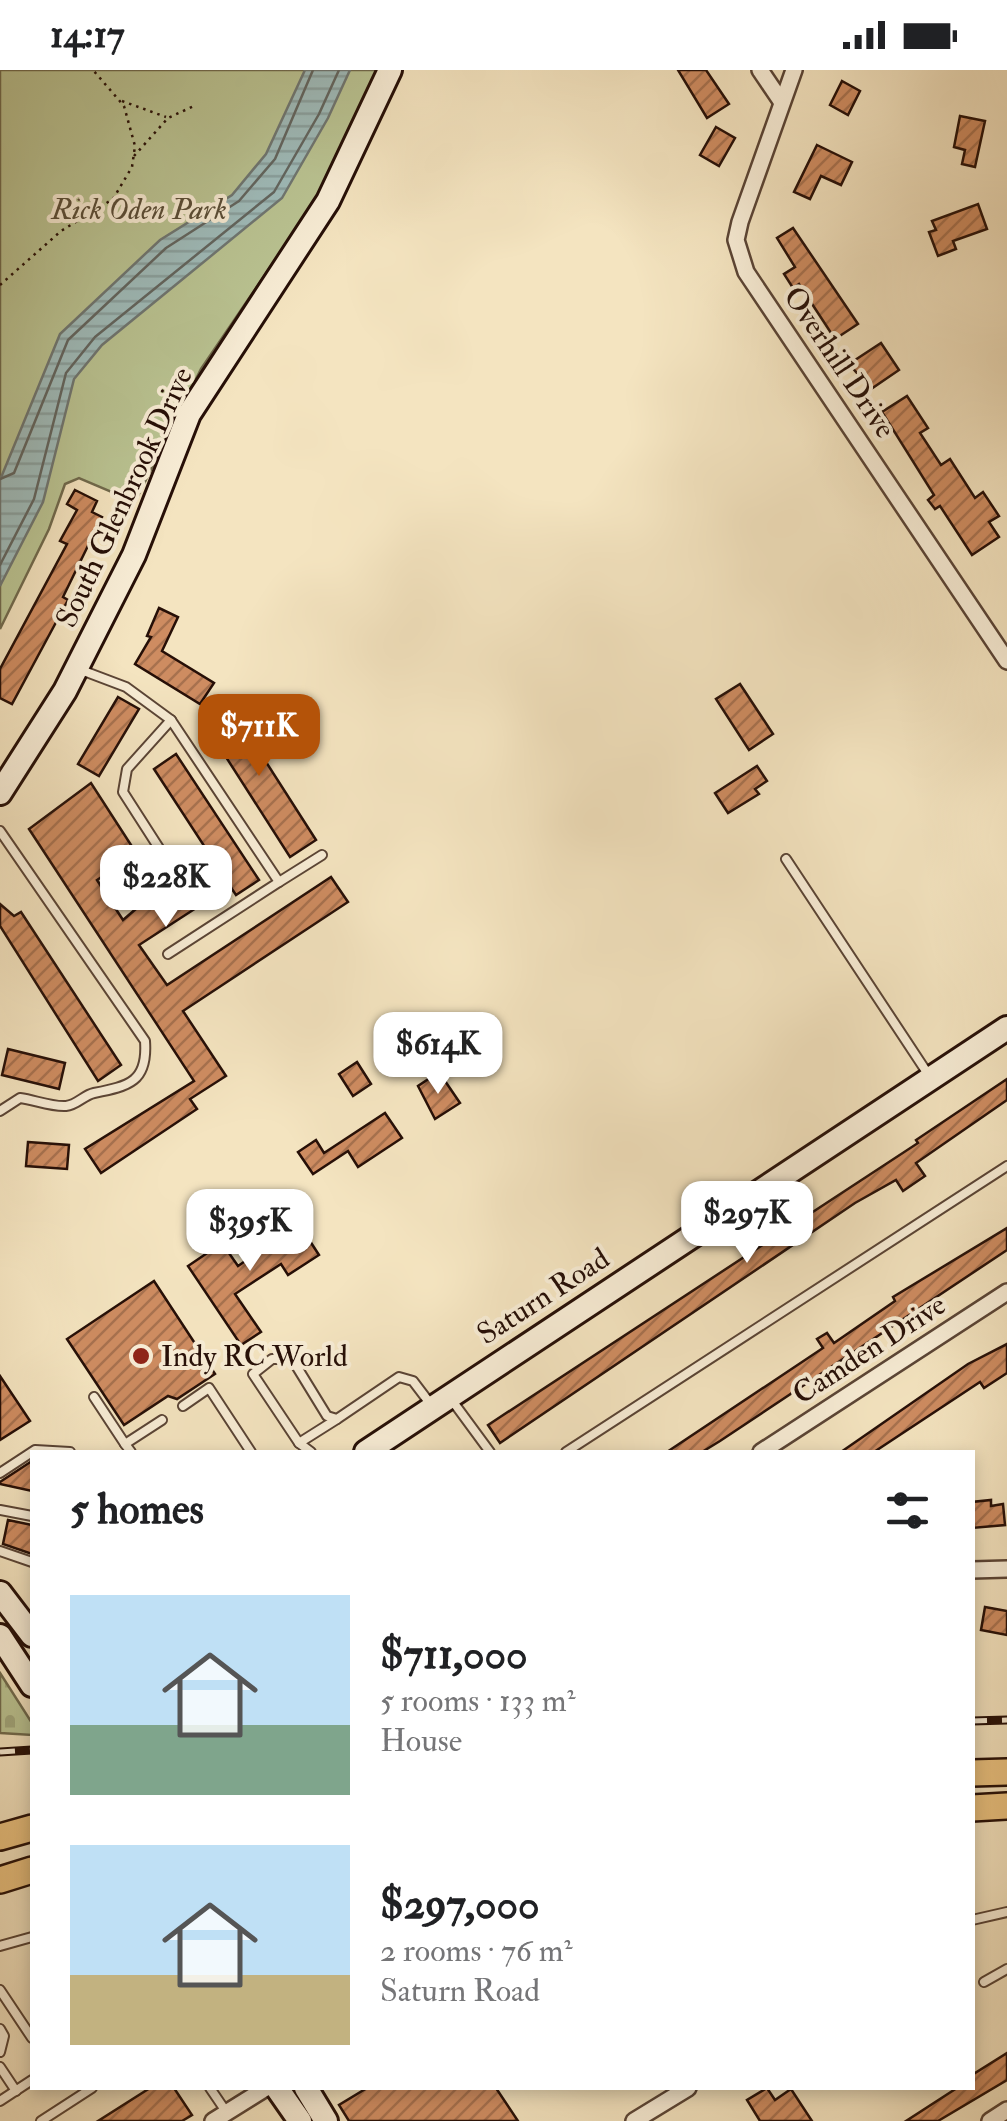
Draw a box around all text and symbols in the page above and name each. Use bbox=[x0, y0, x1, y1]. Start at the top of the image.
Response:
text: 14:17 bbox=[50, 11, 124, 59]
park label: Rick Oden Park bbox=[50, 191, 227, 228]
street label: Overhill Drive bbox=[775, 279, 904, 445]
street label: South Glenbrook Drive bbox=[48, 361, 201, 633]
pin: $711K bbox=[189, 694, 329, 779]
text: $711K bbox=[220, 706, 298, 746]
pin: $228K bbox=[96, 845, 236, 930]
text: $228K bbox=[122, 857, 210, 897]
pin: $614K bbox=[368, 1012, 508, 1097]
text: $614K bbox=[395, 1024, 481, 1064]
pin: $297K bbox=[677, 1181, 817, 1266]
pin: $395K bbox=[180, 1189, 320, 1274]
text: $297K bbox=[703, 1193, 791, 1233]
text: $395K bbox=[208, 1201, 292, 1241]
street label: Saturn Road bbox=[470, 1240, 616, 1353]
street label: Camden Drive bbox=[786, 1286, 953, 1413]
place label: Indy RC World bbox=[161, 1338, 348, 1375]
marker: Indy RC World bbox=[130, 1345, 152, 1367]
icon: filters bbox=[880, 1483, 935, 1538]
text: 5 homes bbox=[70, 1484, 204, 1536]
text: $711,000 bbox=[380, 1629, 528, 1681]
icon: home bbox=[150, 1635, 270, 1755]
text: 5 rooms · 133 m² bbox=[380, 1681, 576, 1721]
text: House bbox=[380, 1721, 462, 1761]
text: $297,000 bbox=[380, 1879, 540, 1931]
icon: home bbox=[150, 1885, 270, 2005]
text: 2 rooms · 76 m² bbox=[380, 1931, 573, 1971]
text: Saturn Road bbox=[380, 1971, 540, 2011]

